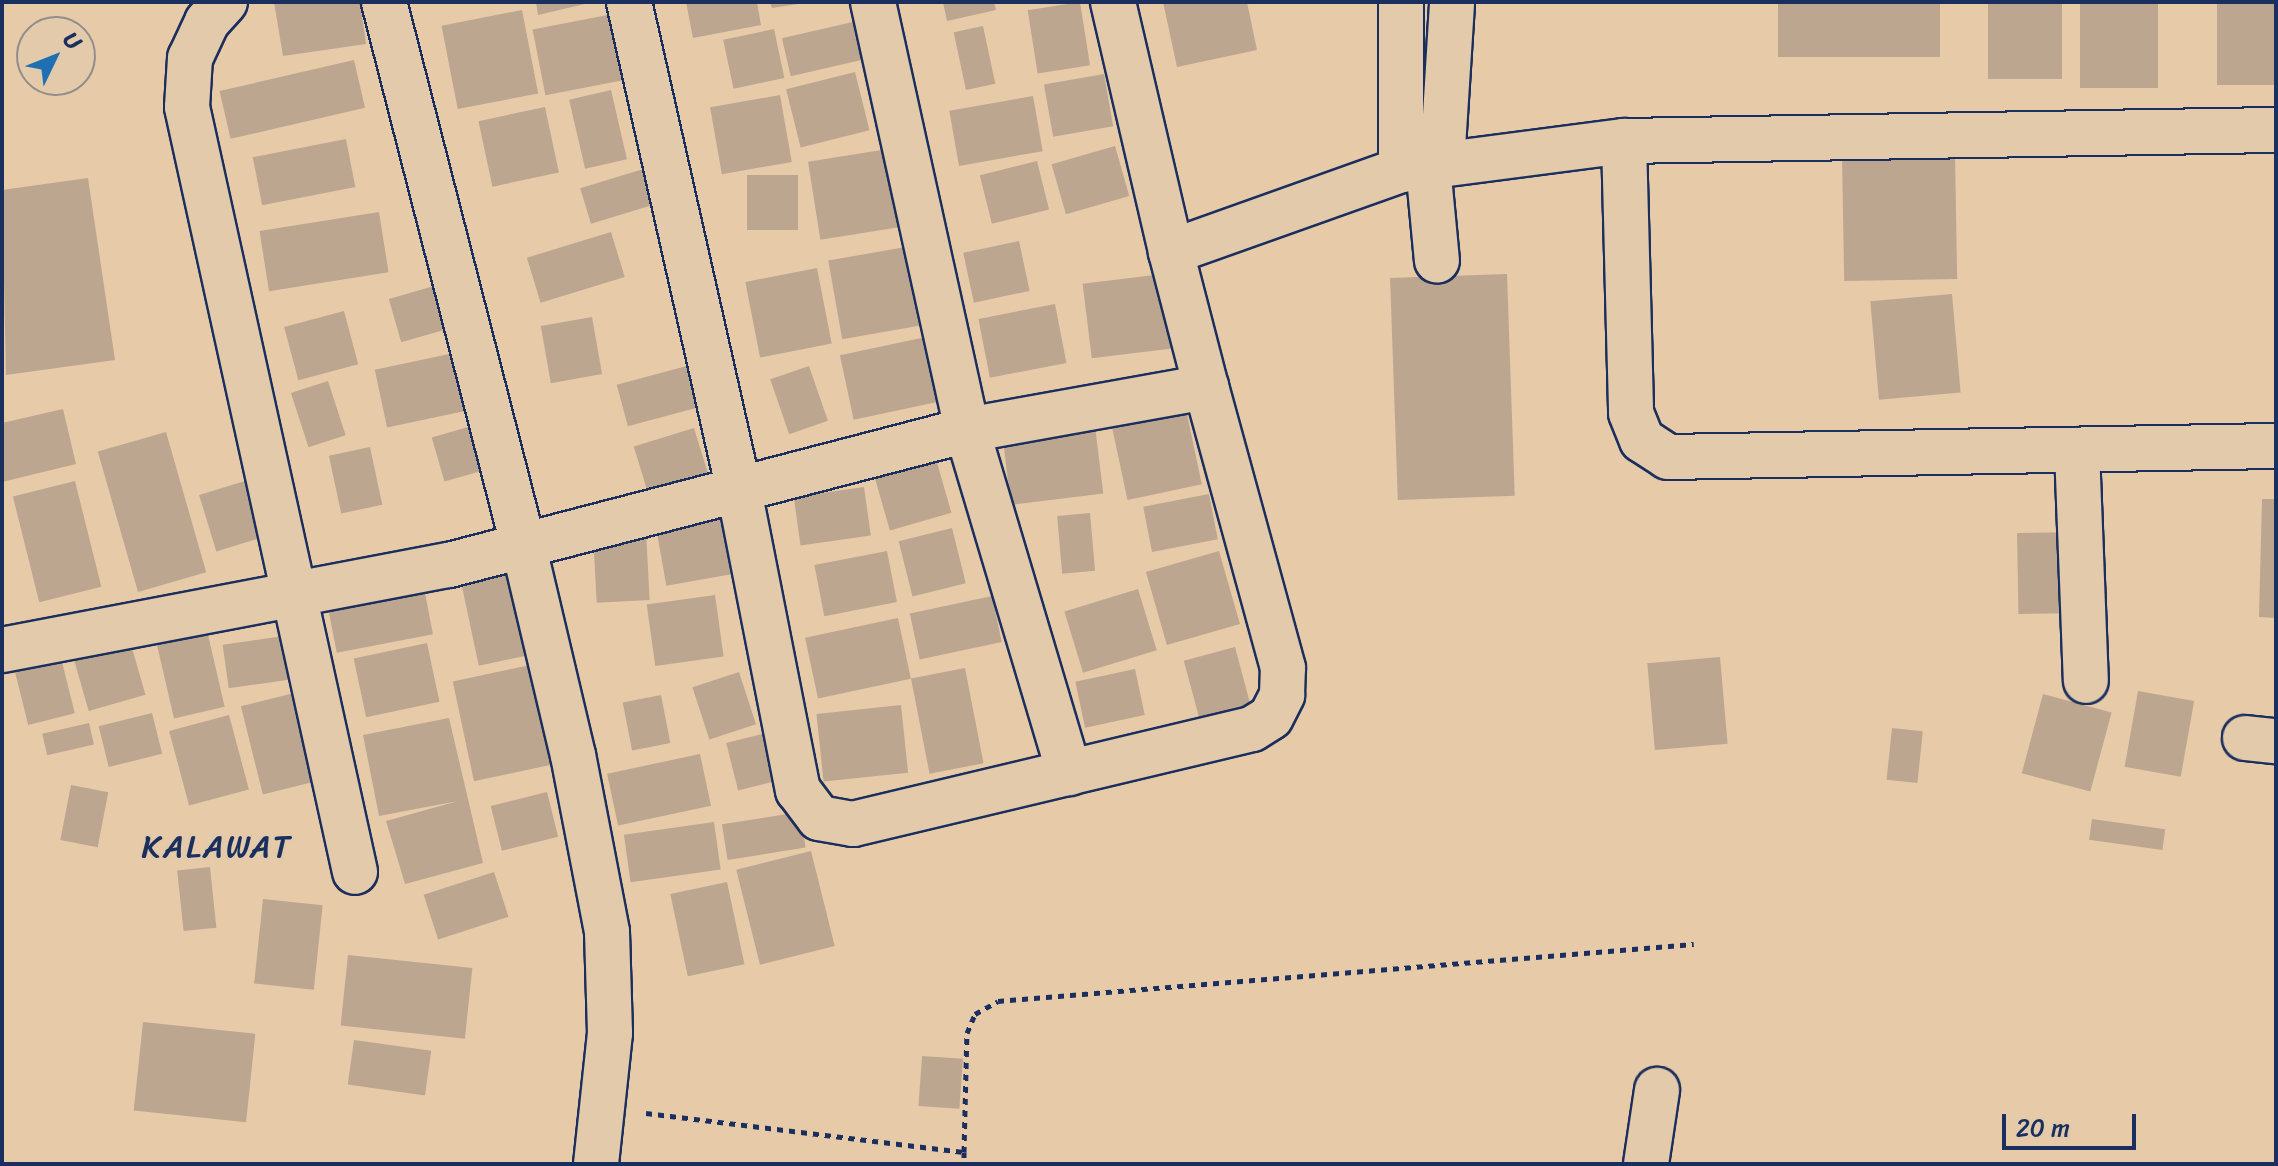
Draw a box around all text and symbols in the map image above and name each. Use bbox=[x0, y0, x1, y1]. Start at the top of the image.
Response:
north arrow bbox=[16, 16, 96, 96]
text: U bbox=[53, 22, 92, 59]
district label: KALAWAT bbox=[140, 828, 294, 866]
scale bar bbox=[2006, 1098, 2140, 1148]
text: 20 m bbox=[2016, 1107, 2070, 1149]

